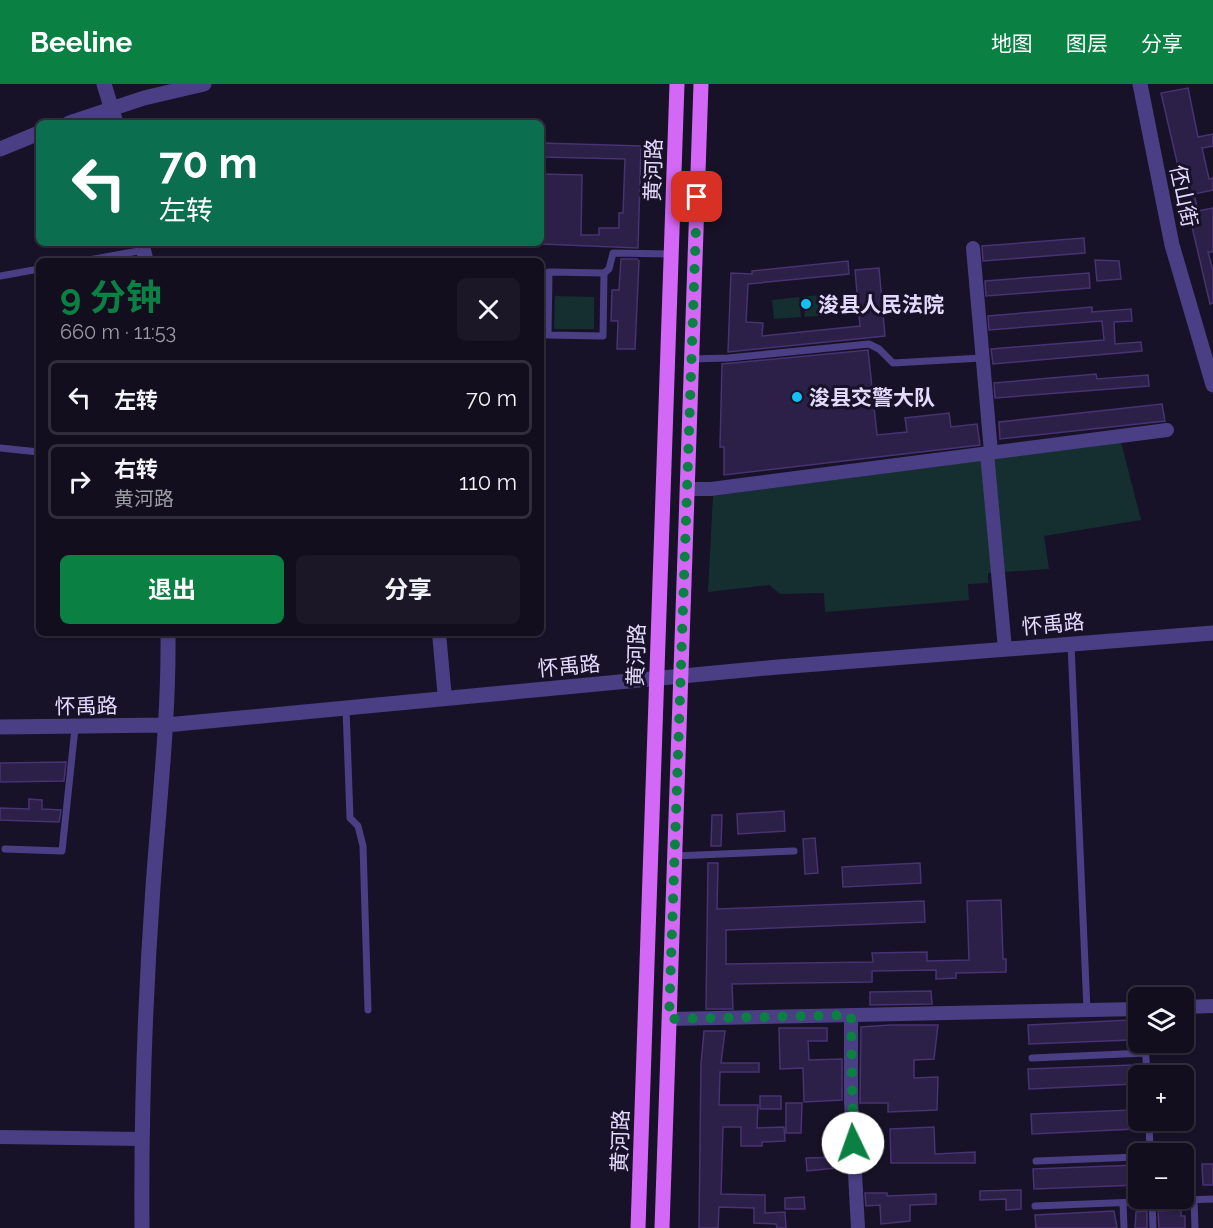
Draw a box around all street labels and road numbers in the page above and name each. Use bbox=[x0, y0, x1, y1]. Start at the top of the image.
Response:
street label: 黄河路 bbox=[639, 138, 667, 202]
street label: 伾山街 bbox=[1165, 163, 1203, 229]
street label: 怀禹路 bbox=[1021, 609, 1085, 639]
street label: 黄河路 bbox=[622, 623, 650, 687]
street label: 怀禹路 bbox=[537, 651, 601, 681]
street label: 怀禹路 bbox=[54, 693, 118, 719]
street label: 黄河路 bbox=[606, 1109, 634, 1173]

